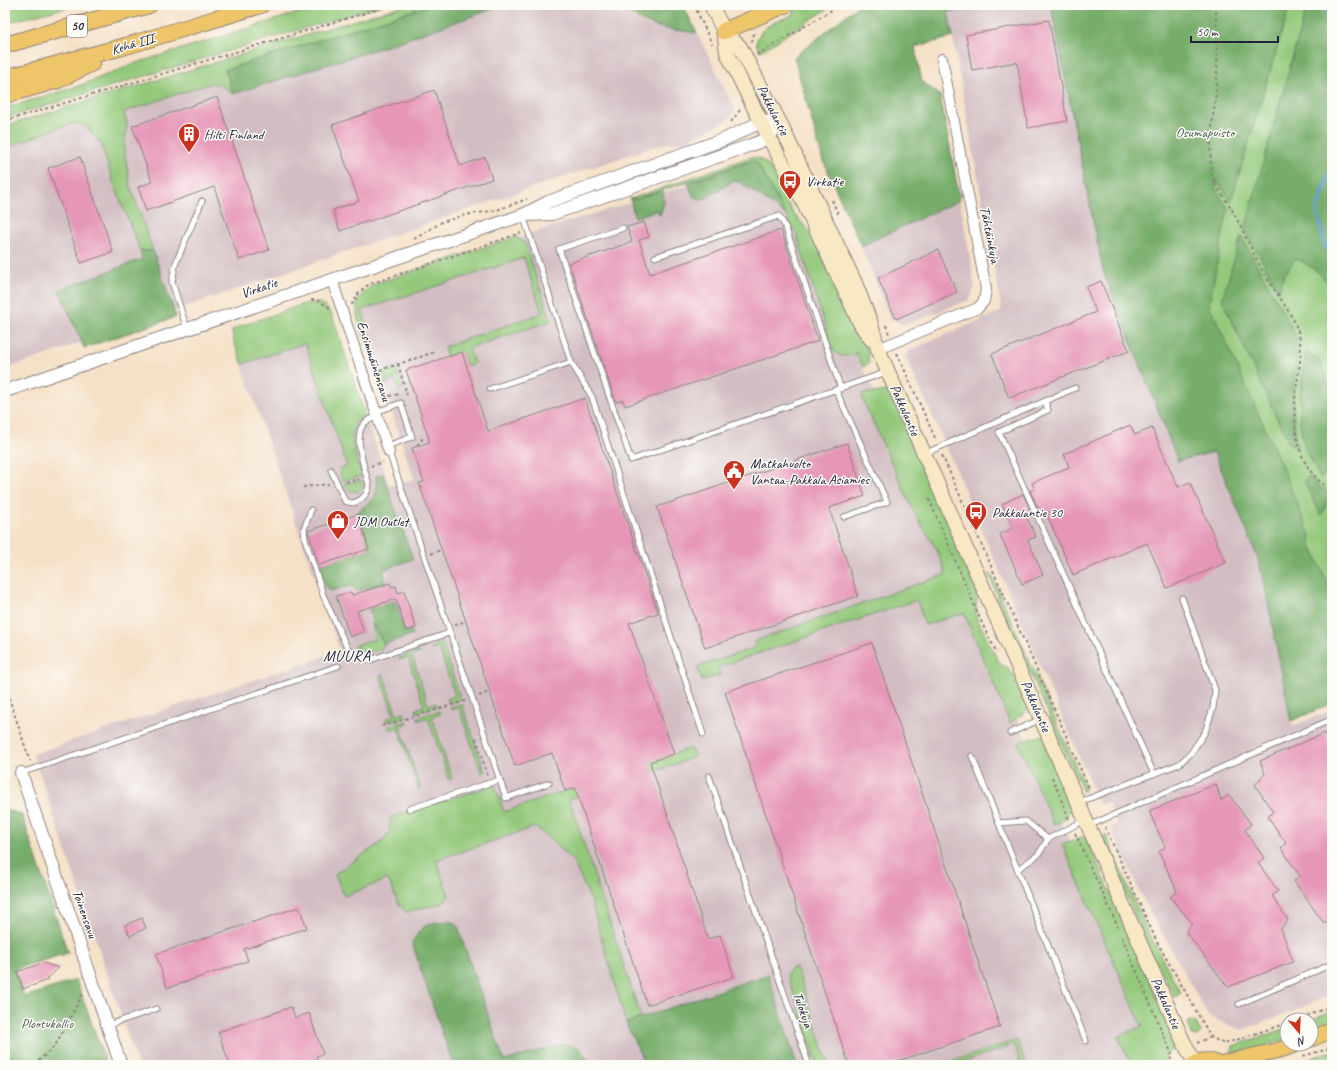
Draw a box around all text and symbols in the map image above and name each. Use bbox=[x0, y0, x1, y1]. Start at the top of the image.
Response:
road number: 50 bbox=[67, 15, 87, 37]
scale bar bbox=[1191, 18, 1278, 44]
text: 50 m bbox=[1197, 24, 1219, 40]
street label: Kehä III bbox=[109, 29, 160, 58]
street label: Pakkalantie bbox=[753, 82, 794, 139]
building icon: Hilti Finland bbox=[176, 121, 202, 154]
park label: Osumapuisto bbox=[1176, 124, 1236, 141]
place label: Hilti Finland bbox=[204, 126, 266, 143]
bus stop icon: Virkatie bbox=[777, 168, 803, 201]
place label: Virkatie bbox=[806, 173, 844, 190]
street label: Tähtäinkuja bbox=[976, 205, 1004, 266]
street label: Virkatie bbox=[239, 273, 281, 302]
street label: Ensimmäinensavu bbox=[353, 319, 395, 404]
street label: Pakkalantie bbox=[886, 382, 924, 439]
place label: Matkahuolto Vantaa-Pakkala Asiamies bbox=[750, 455, 870, 488]
public building icon: Matkahuolto Vantaa-Pakkala Asiamies bbox=[721, 458, 747, 491]
bus stop icon: Pakkalantie 30 bbox=[963, 499, 989, 532]
place label: Pakkalantie 30 bbox=[992, 504, 1064, 521]
shop icon: JDM Outlet bbox=[325, 508, 351, 541]
place label: JDM Outlet bbox=[353, 513, 411, 530]
district label: MUURA bbox=[323, 646, 371, 666]
street label: Pakkalantie bbox=[1017, 678, 1055, 735]
street label: Toinensavu bbox=[69, 887, 101, 941]
street label: Pakkalantie bbox=[1147, 975, 1185, 1032]
street label: Tulokuja bbox=[789, 990, 817, 1031]
north arrow bbox=[1279, 1012, 1319, 1052]
park label: Plootukallio bbox=[21, 1015, 74, 1032]
text: N bbox=[1295, 1034, 1308, 1050]

